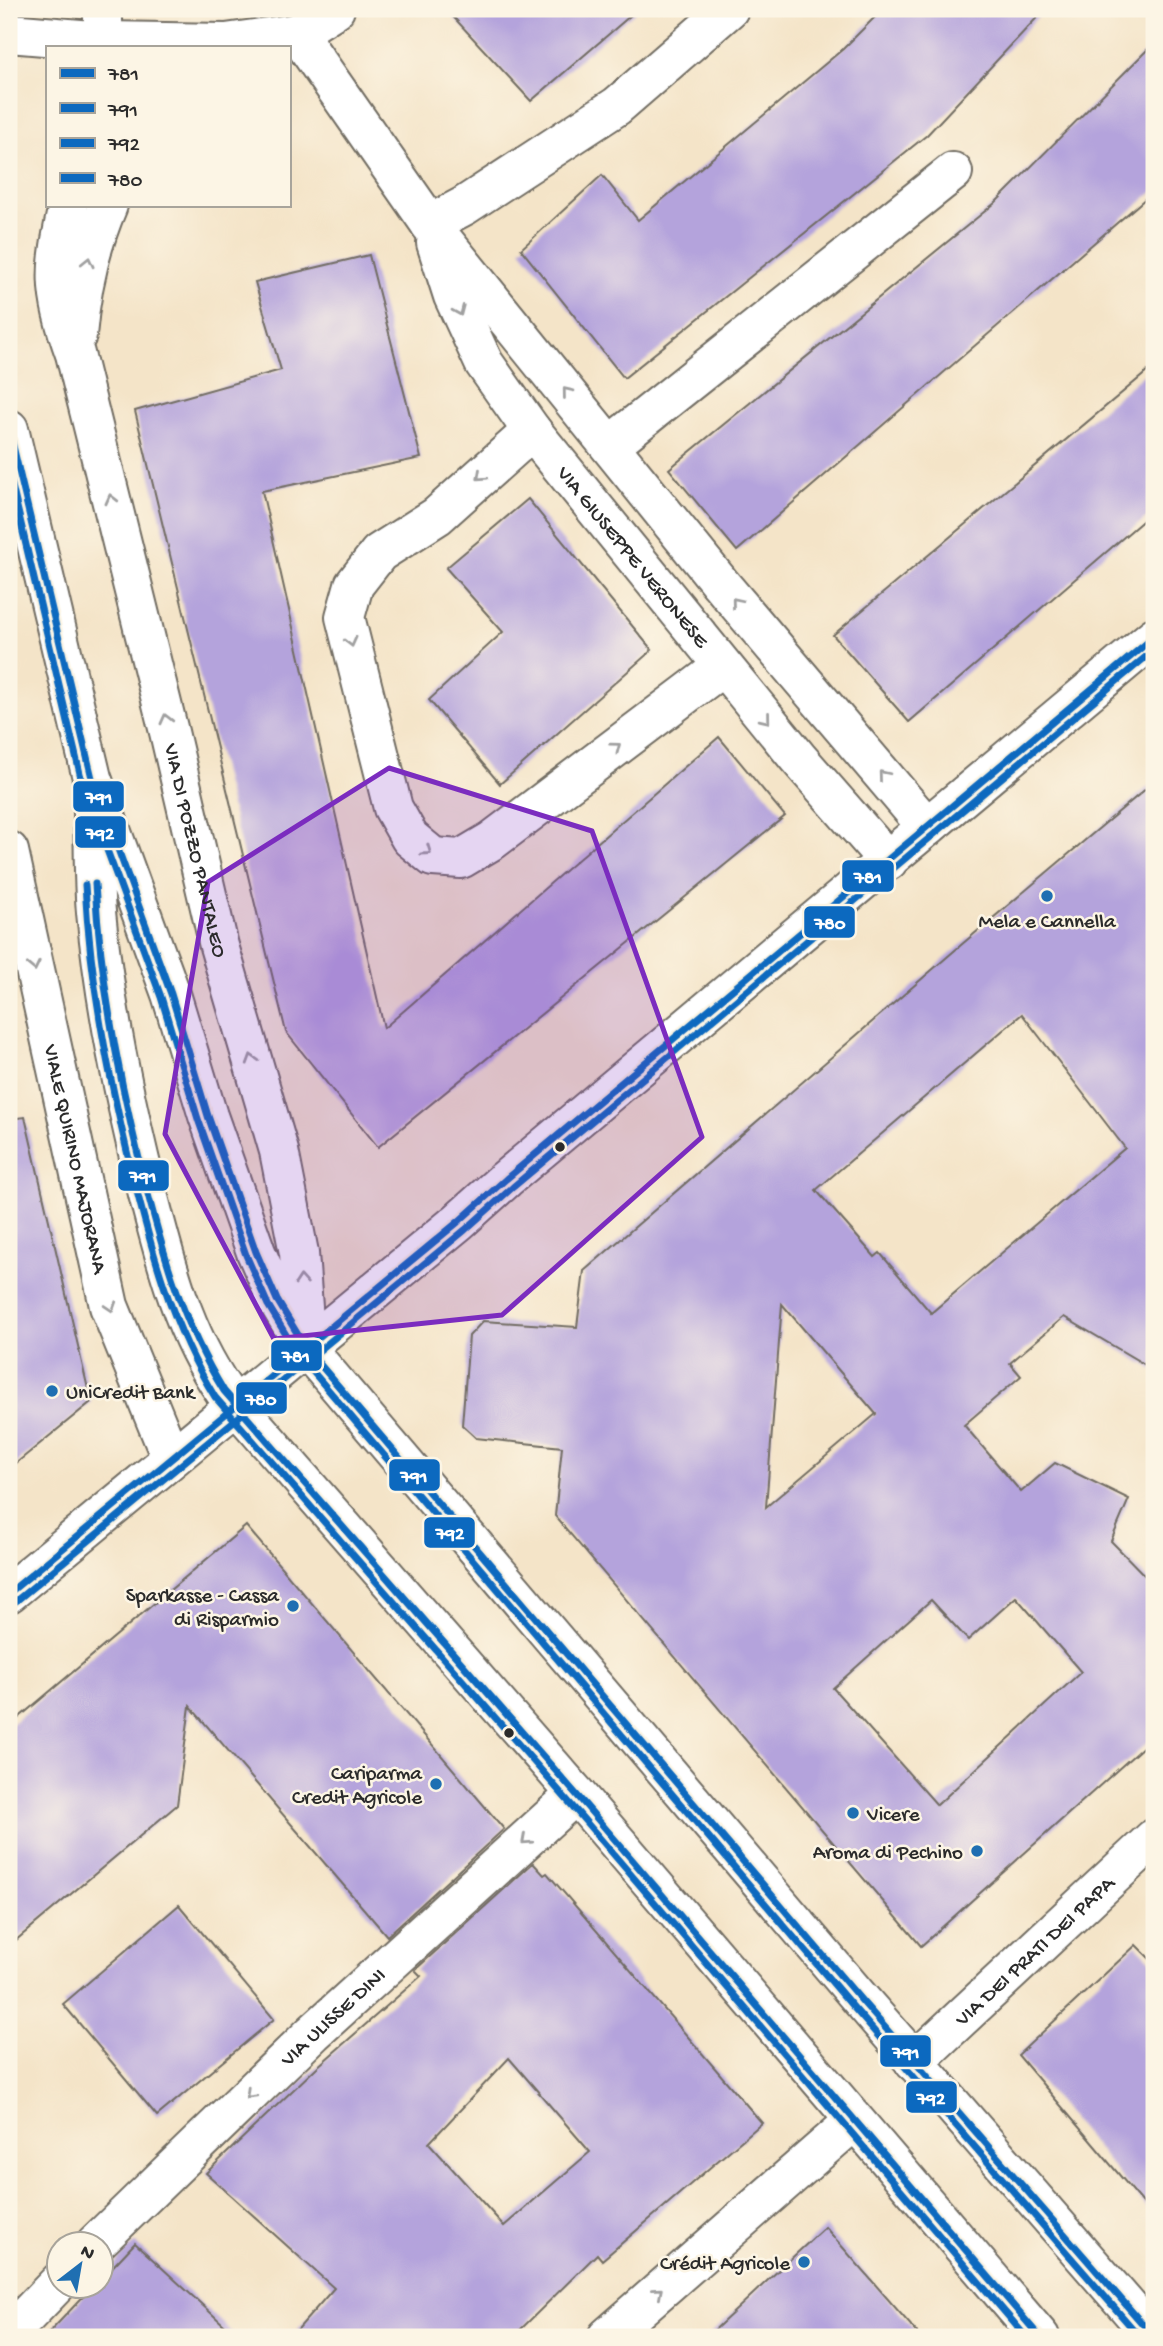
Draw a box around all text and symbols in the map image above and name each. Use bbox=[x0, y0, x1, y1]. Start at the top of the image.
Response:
legend bbox=[46, 46, 290, 206]
text: 781 bbox=[107, 64, 139, 89]
text: 791 bbox=[107, 100, 138, 125]
text: 792 bbox=[107, 134, 140, 159]
text: 780 bbox=[107, 170, 142, 195]
one-way arrow bbox=[80, 256, 94, 268]
one-way arrow bbox=[451, 305, 465, 317]
one-way arrow bbox=[563, 387, 575, 400]
street label: VIA GIUSEPPE VERONESE bbox=[549, 462, 713, 655]
one-way arrow bbox=[476, 468, 489, 481]
one-way arrow bbox=[105, 493, 119, 505]
one-way arrow bbox=[732, 597, 744, 610]
one-way arrow bbox=[343, 636, 357, 648]
one-way arrow bbox=[757, 712, 770, 724]
one-way arrow bbox=[160, 714, 174, 726]
street label: VIA DI POZZO PANTALEO bbox=[156, 741, 231, 961]
one-way arrow bbox=[608, 743, 621, 755]
one-way arrow bbox=[879, 771, 891, 784]
line badge: 791 bbox=[72, 780, 125, 813]
text: 791 bbox=[84, 788, 113, 811]
line badge: 792 bbox=[74, 815, 127, 849]
text: 792 bbox=[85, 824, 115, 847]
one-way arrow bbox=[420, 842, 433, 855]
line badge: 781 bbox=[841, 859, 895, 893]
text: 781 bbox=[853, 868, 882, 891]
marker: Mela e Cannella bbox=[1039, 888, 1055, 904]
line badge: 780 bbox=[803, 905, 856, 939]
place label: Mela e Cannella bbox=[978, 911, 1117, 936]
text: 780 bbox=[813, 914, 846, 937]
one-way arrow bbox=[26, 960, 40, 972]
street label: VIALE QUIRINO MAJORANA bbox=[36, 1042, 111, 1278]
one-way arrow bbox=[246, 1053, 260, 1065]
unlabelled marker bbox=[553, 1140, 567, 1154]
line badge: 791 bbox=[117, 1159, 170, 1192]
text: 791 bbox=[128, 1167, 157, 1190]
one-way arrow bbox=[294, 1274, 309, 1285]
one-way arrow bbox=[103, 1301, 117, 1313]
line badge: 781 bbox=[270, 1339, 323, 1372]
text: 781 bbox=[281, 1347, 310, 1370]
line badge: 780 bbox=[235, 1381, 288, 1415]
place label: UniCredit Bank bbox=[66, 1382, 197, 1407]
marker: UniCredit Bank bbox=[44, 1383, 60, 1399]
text: 780 bbox=[244, 1390, 277, 1413]
line badge: 791 bbox=[388, 1458, 441, 1492]
text: 791 bbox=[399, 1467, 428, 1490]
line badge: 792 bbox=[423, 1516, 476, 1549]
text: 792 bbox=[435, 1524, 465, 1547]
place label: Sparkasse - Cassa di Risparmio bbox=[126, 1585, 280, 1634]
marker: Sparkasse - Cassa di Risparmio bbox=[285, 1598, 301, 1614]
unlabelled marker bbox=[502, 1726, 516, 1740]
place label: Cariparma Credit Agricole bbox=[292, 1763, 423, 1812]
marker: Cariparma Credit Agricole bbox=[428, 1776, 444, 1792]
place label: Vicere bbox=[866, 1804, 921, 1829]
marker: Vicere bbox=[845, 1805, 861, 1821]
one-way arrow bbox=[521, 1832, 534, 1845]
place label: Aroma di Pechino bbox=[813, 1842, 963, 1867]
marker: Aroma di Pechino bbox=[969, 1843, 985, 1859]
street label: VIA DEI PRATI DEI PAPA bbox=[951, 1871, 1122, 2034]
street label: VIA ULISSE DINI bbox=[276, 1964, 392, 2074]
line badge: 791 bbox=[879, 2034, 932, 2068]
text: 791 bbox=[891, 2043, 920, 2066]
line badge: 792 bbox=[905, 2080, 958, 2114]
one-way arrow bbox=[245, 2085, 258, 2098]
text: 792 bbox=[916, 2089, 946, 2112]
north arrow bbox=[46, 2230, 116, 2300]
text: N bbox=[76, 2240, 98, 2266]
place label: Crédit Agricole bbox=[660, 2253, 791, 2278]
marker: Crédit Agricole bbox=[796, 2254, 812, 2270]
one-way arrow bbox=[650, 2288, 663, 2300]

